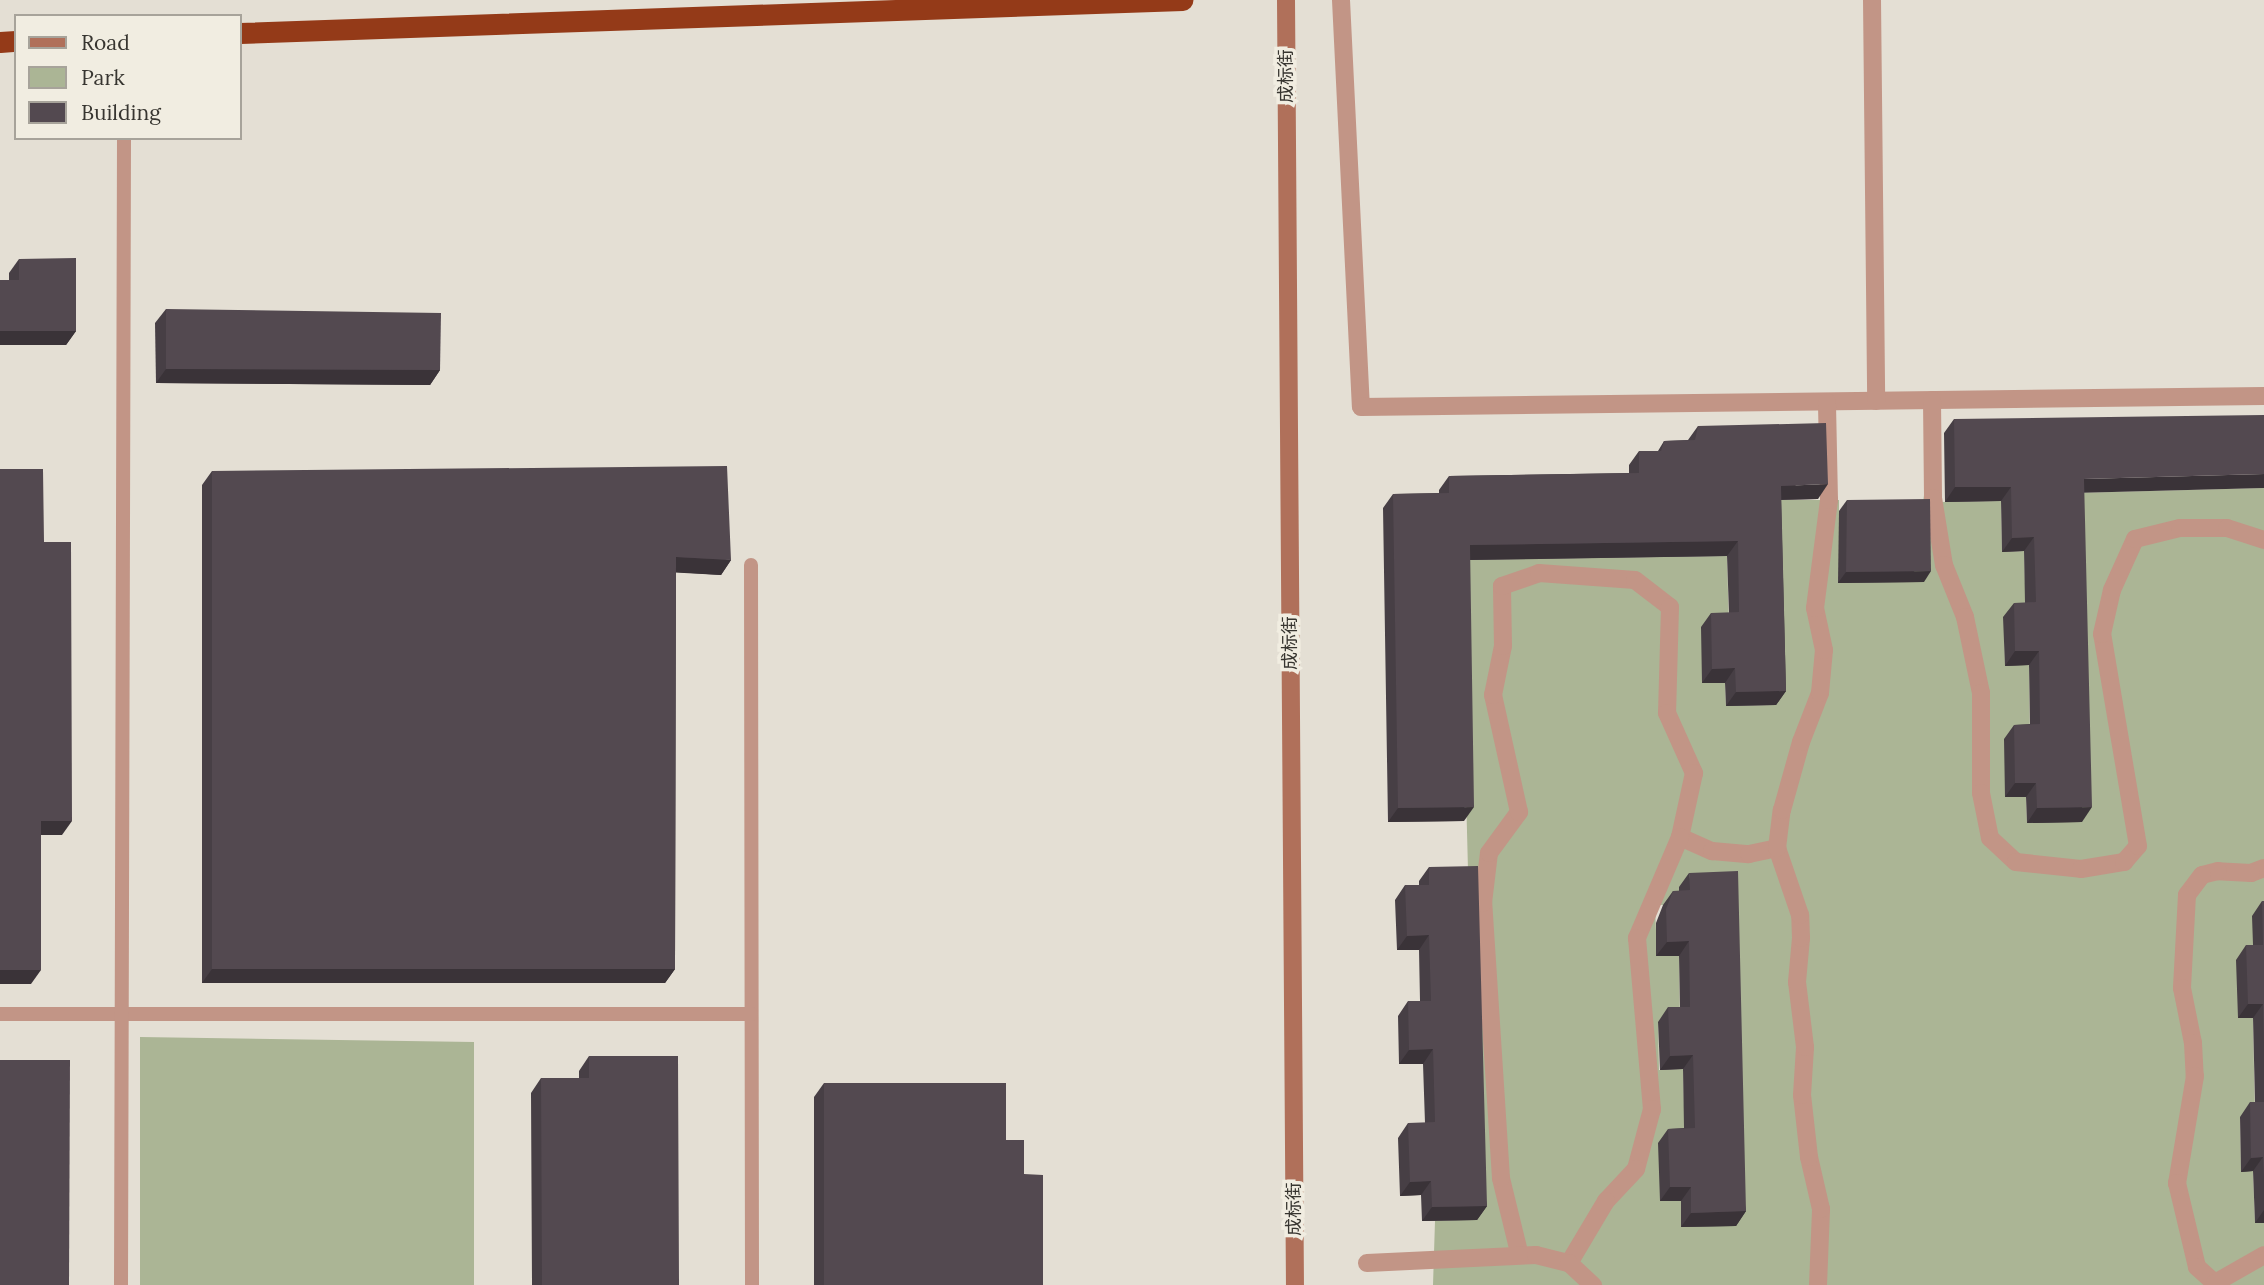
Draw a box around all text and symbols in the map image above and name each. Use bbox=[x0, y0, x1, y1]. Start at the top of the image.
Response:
legend bbox=[14, 14, 242, 140]
text: Road bbox=[81, 29, 130, 56]
street label: 成标街 bbox=[1275, 49, 1297, 103]
text: Park bbox=[81, 64, 125, 91]
text: Building bbox=[81, 99, 161, 126]
street label: 成标街 bbox=[1279, 616, 1301, 670]
street label: 成标街 bbox=[1283, 1182, 1305, 1236]

